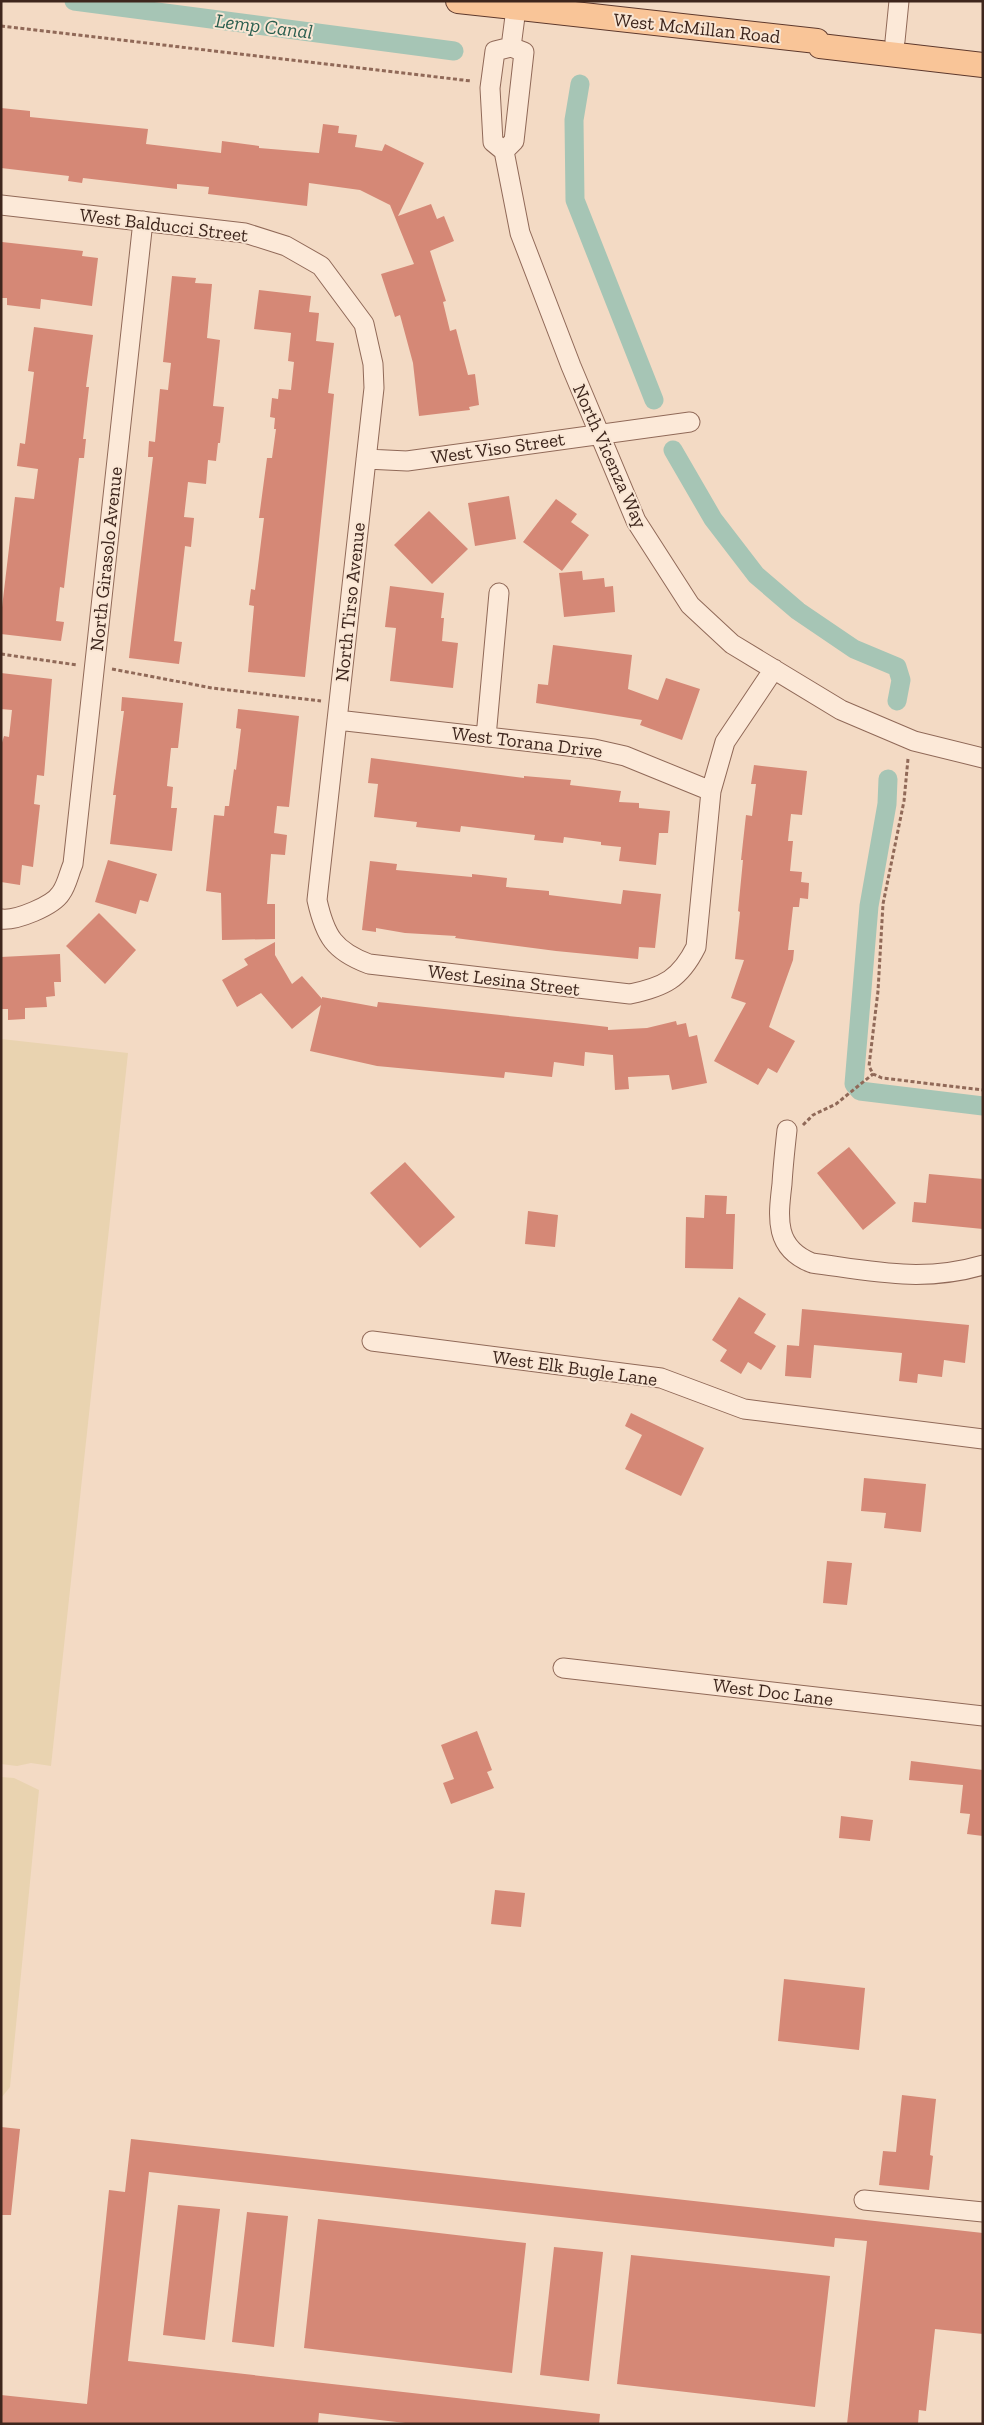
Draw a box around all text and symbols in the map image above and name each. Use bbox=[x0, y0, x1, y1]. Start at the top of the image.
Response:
water label: Lemp Canal bbox=[214, 8, 314, 44]
street label: West McMillan Road bbox=[612, 8, 782, 48]
street label: West Balducci Street bbox=[78, 203, 250, 247]
street label: North Vicenza Way bbox=[568, 380, 652, 532]
street label: West Viso Street bbox=[430, 427, 566, 469]
street label: North Girasolo Avenue bbox=[85, 465, 127, 652]
street label: North Tirso Avenue bbox=[330, 521, 370, 683]
street label: West Torana Drive bbox=[450, 721, 604, 763]
street label: West Lesina Street bbox=[427, 959, 581, 1001]
street label: West Elk Bugle Lane bbox=[491, 1345, 659, 1391]
street label: West Doc Lane bbox=[712, 1673, 835, 1711]

